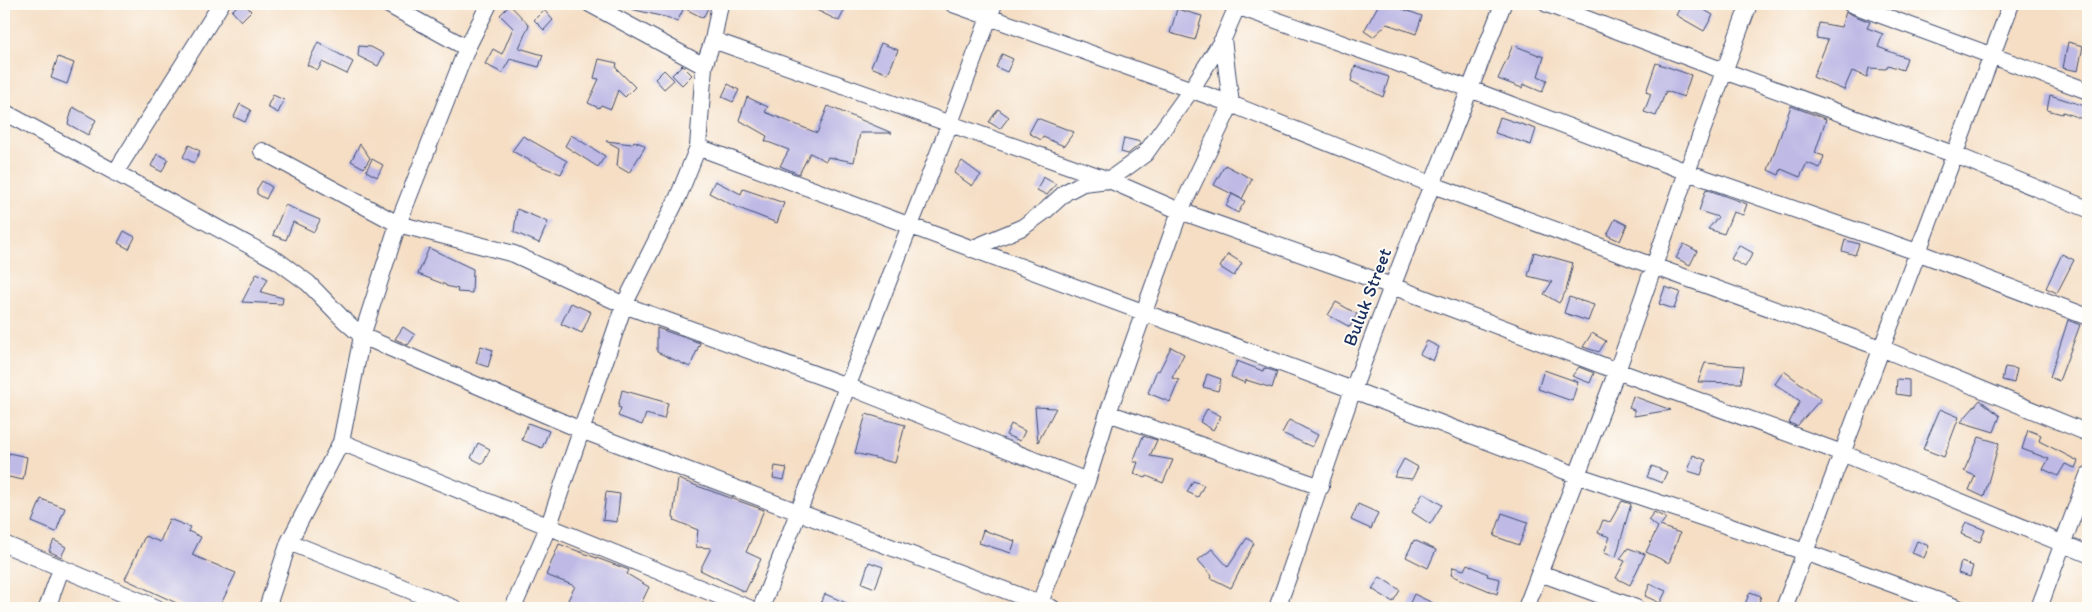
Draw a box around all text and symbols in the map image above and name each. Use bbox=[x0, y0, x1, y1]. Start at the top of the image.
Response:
street label: Buluk Street bbox=[1338, 245, 1396, 349]

